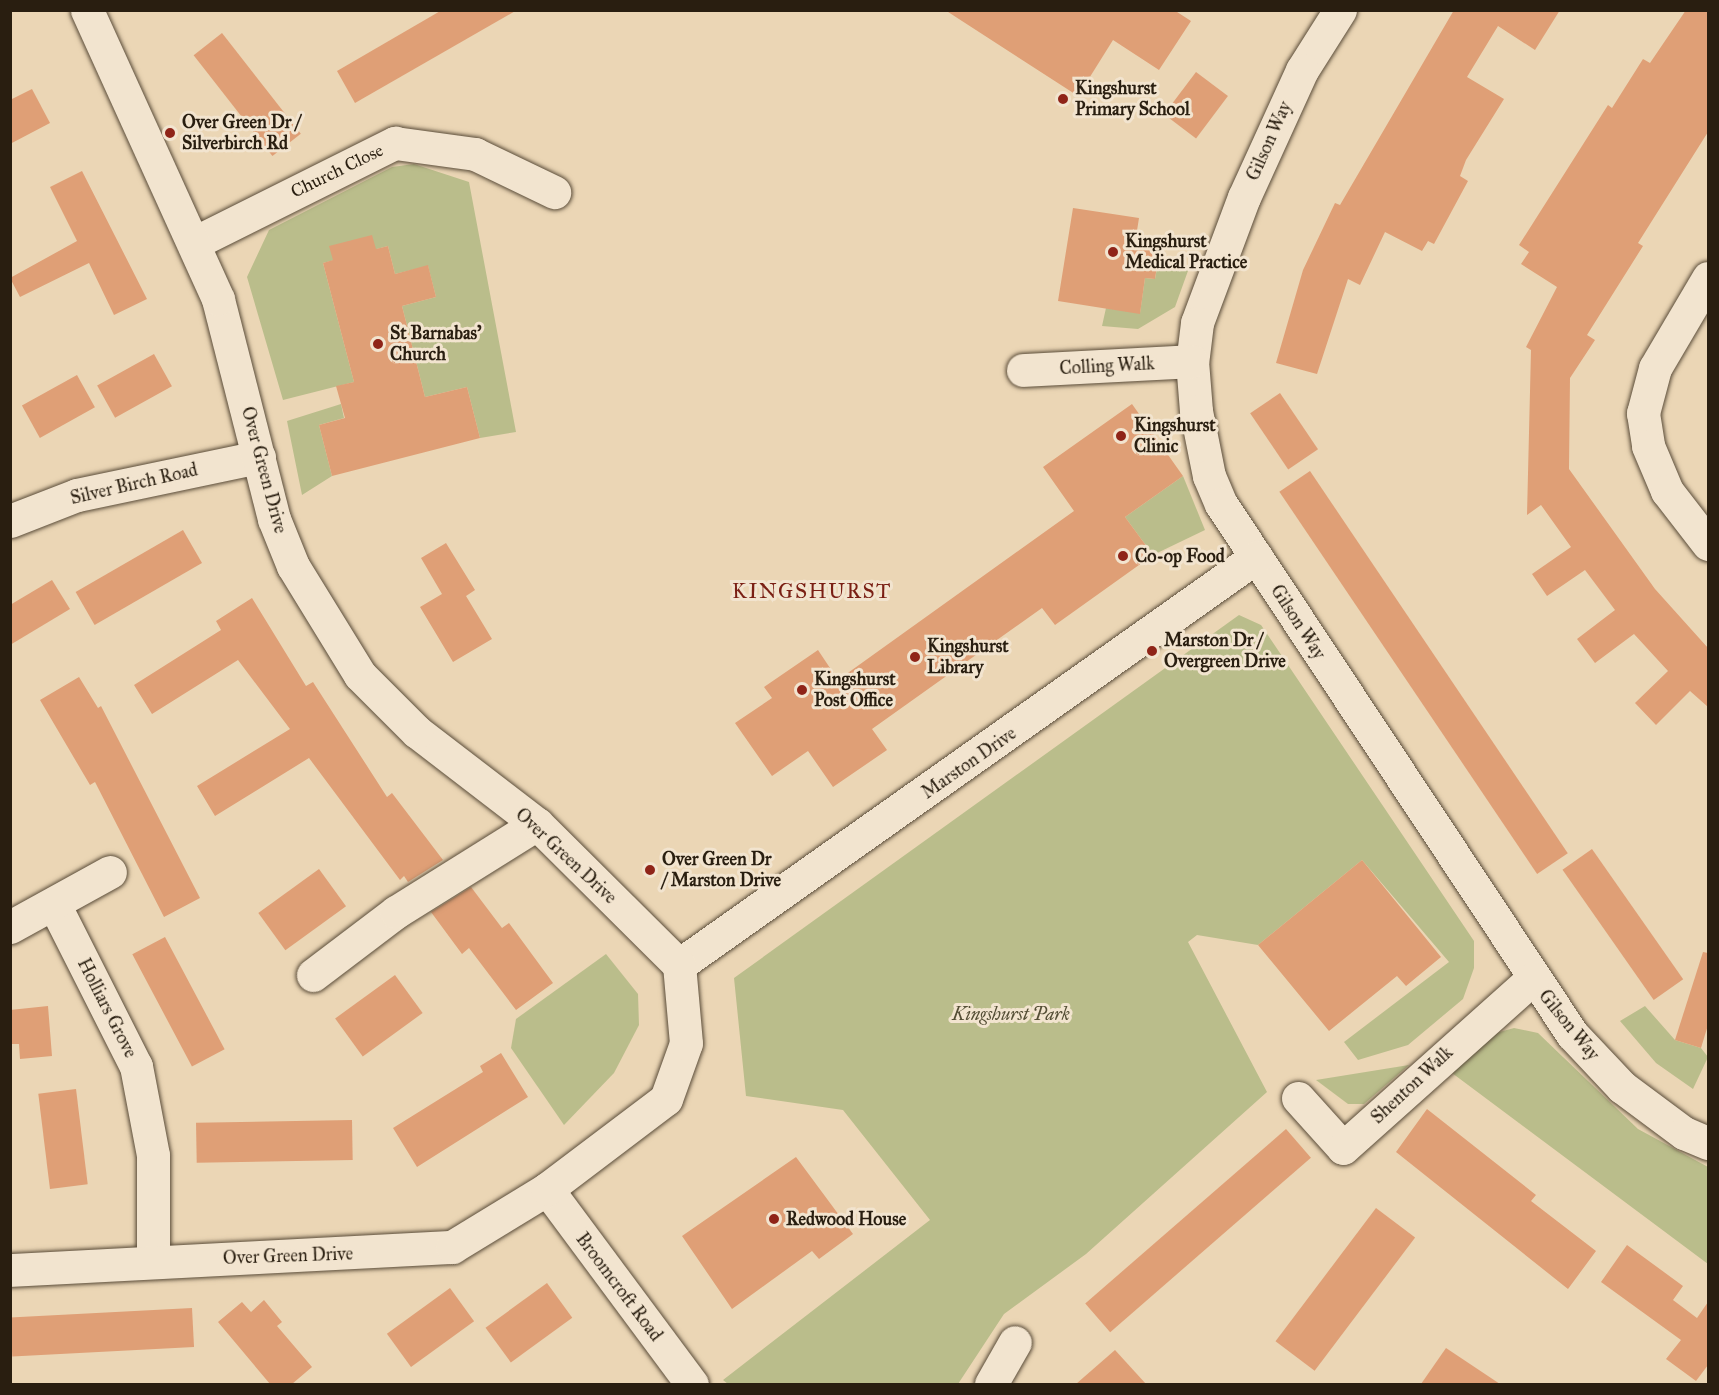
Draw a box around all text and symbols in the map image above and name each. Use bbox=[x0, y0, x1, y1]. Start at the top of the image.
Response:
place label: Kingshurst Primary School bbox=[1075, 78, 1190, 121]
marker: Kingshurst Primary School bbox=[1056, 92, 1070, 106]
street label: Gilson Way bbox=[1242, 98, 1296, 184]
place label: Over Green Dr / Silverbirch Rd bbox=[182, 112, 300, 154]
marker: Over Green Dr / Silverbirch Rd bbox=[163, 126, 177, 140]
street label: Church Close bbox=[287, 139, 387, 203]
place label: Kingshurst Medical Practice bbox=[1125, 231, 1247, 274]
marker: Kingshurst Medical Practice bbox=[1106, 245, 1120, 259]
place label: St Barnabas' Church bbox=[390, 323, 482, 366]
marker: St Barnabas' Church bbox=[371, 337, 385, 351]
street label: Colling Walk bbox=[1059, 353, 1155, 379]
street label: Over Green Drive bbox=[237, 404, 291, 536]
place label: Kingshurst Clinic bbox=[1134, 415, 1216, 458]
marker: Kingshurst Clinic bbox=[1112, 427, 1130, 445]
street label: Silver Birch Road bbox=[68, 459, 200, 509]
place label: Co-op Food bbox=[1135, 545, 1225, 567]
marker: Co-op Food bbox=[1116, 549, 1130, 563]
district label: KINGSHURST bbox=[732, 578, 892, 604]
street label: Gilson Way bbox=[1266, 581, 1330, 663]
place label: Marston Dr / Overgreen Drive bbox=[1164, 630, 1286, 672]
place label: Kingshurst Library bbox=[927, 636, 1009, 678]
marker: Marston Dr / Overgreen Drive bbox=[1145, 644, 1159, 658]
marker: Kingshurst Library bbox=[908, 650, 922, 664]
place label: Kingshurst Post Office bbox=[814, 669, 896, 712]
marker: Kingshurst Post Office bbox=[795, 683, 809, 697]
street label: Marston Drive bbox=[918, 723, 1020, 803]
street label: Over Green Drive bbox=[511, 804, 621, 908]
place label: Over Green Dr / Marston Drive bbox=[662, 849, 781, 892]
marker: Over Green Dr / Marston Drive bbox=[643, 863, 657, 877]
street label: Holliars Grove bbox=[73, 955, 141, 1061]
street label: Gilson Way bbox=[1534, 985, 1604, 1065]
park label: Kingshurst Park bbox=[952, 1003, 1070, 1025]
street label: Shenton Walk bbox=[1367, 1042, 1457, 1128]
place label: Redwood House bbox=[786, 1208, 906, 1230]
marker: Redwood House bbox=[767, 1212, 781, 1226]
street label: Broomcroft Road bbox=[571, 1229, 667, 1345]
street label: Over Green Drive bbox=[223, 1243, 353, 1269]

